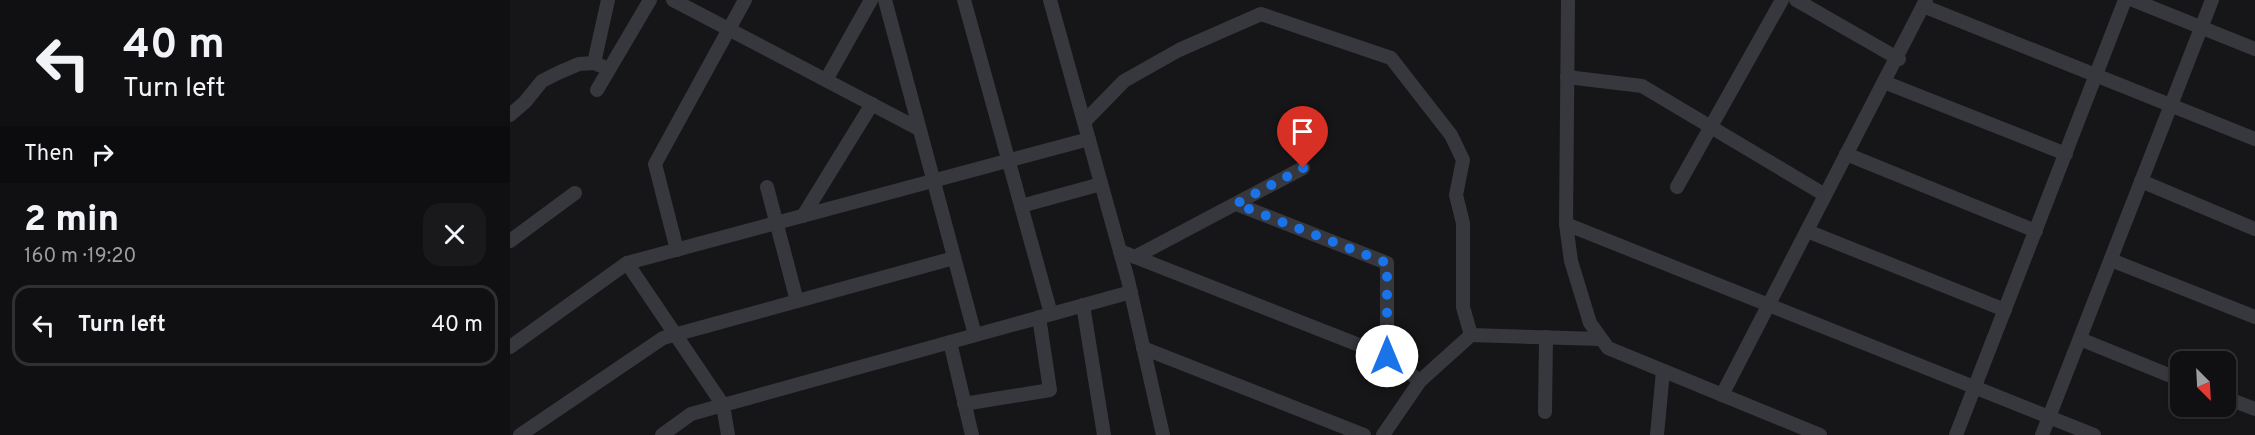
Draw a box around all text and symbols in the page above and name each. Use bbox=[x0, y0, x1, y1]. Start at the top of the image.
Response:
text: 40 m bbox=[123, 20, 225, 73]
icon: left bbox=[24, 24, 102, 102]
text: Turn left bbox=[123, 72, 225, 106]
pin bbox=[1277, 106, 1328, 168]
icon: arrive bbox=[1286, 115, 1319, 148]
icon: right bbox=[86, 138, 119, 171]
text: Then bbox=[24, 141, 74, 168]
text: 2 min bbox=[24, 198, 119, 244]
button: close bbox=[423, 203, 486, 266]
text: 160 m · 19:20 bbox=[24, 244, 136, 270]
icon: left bbox=[27, 309, 60, 342]
text: Turn left bbox=[78, 312, 166, 339]
text: 40 m bbox=[431, 312, 483, 339]
position arrow bbox=[1355, 324, 1419, 388]
north arrow bbox=[2170, 351, 2236, 417]
map controls bbox=[2170, 351, 2236, 417]

